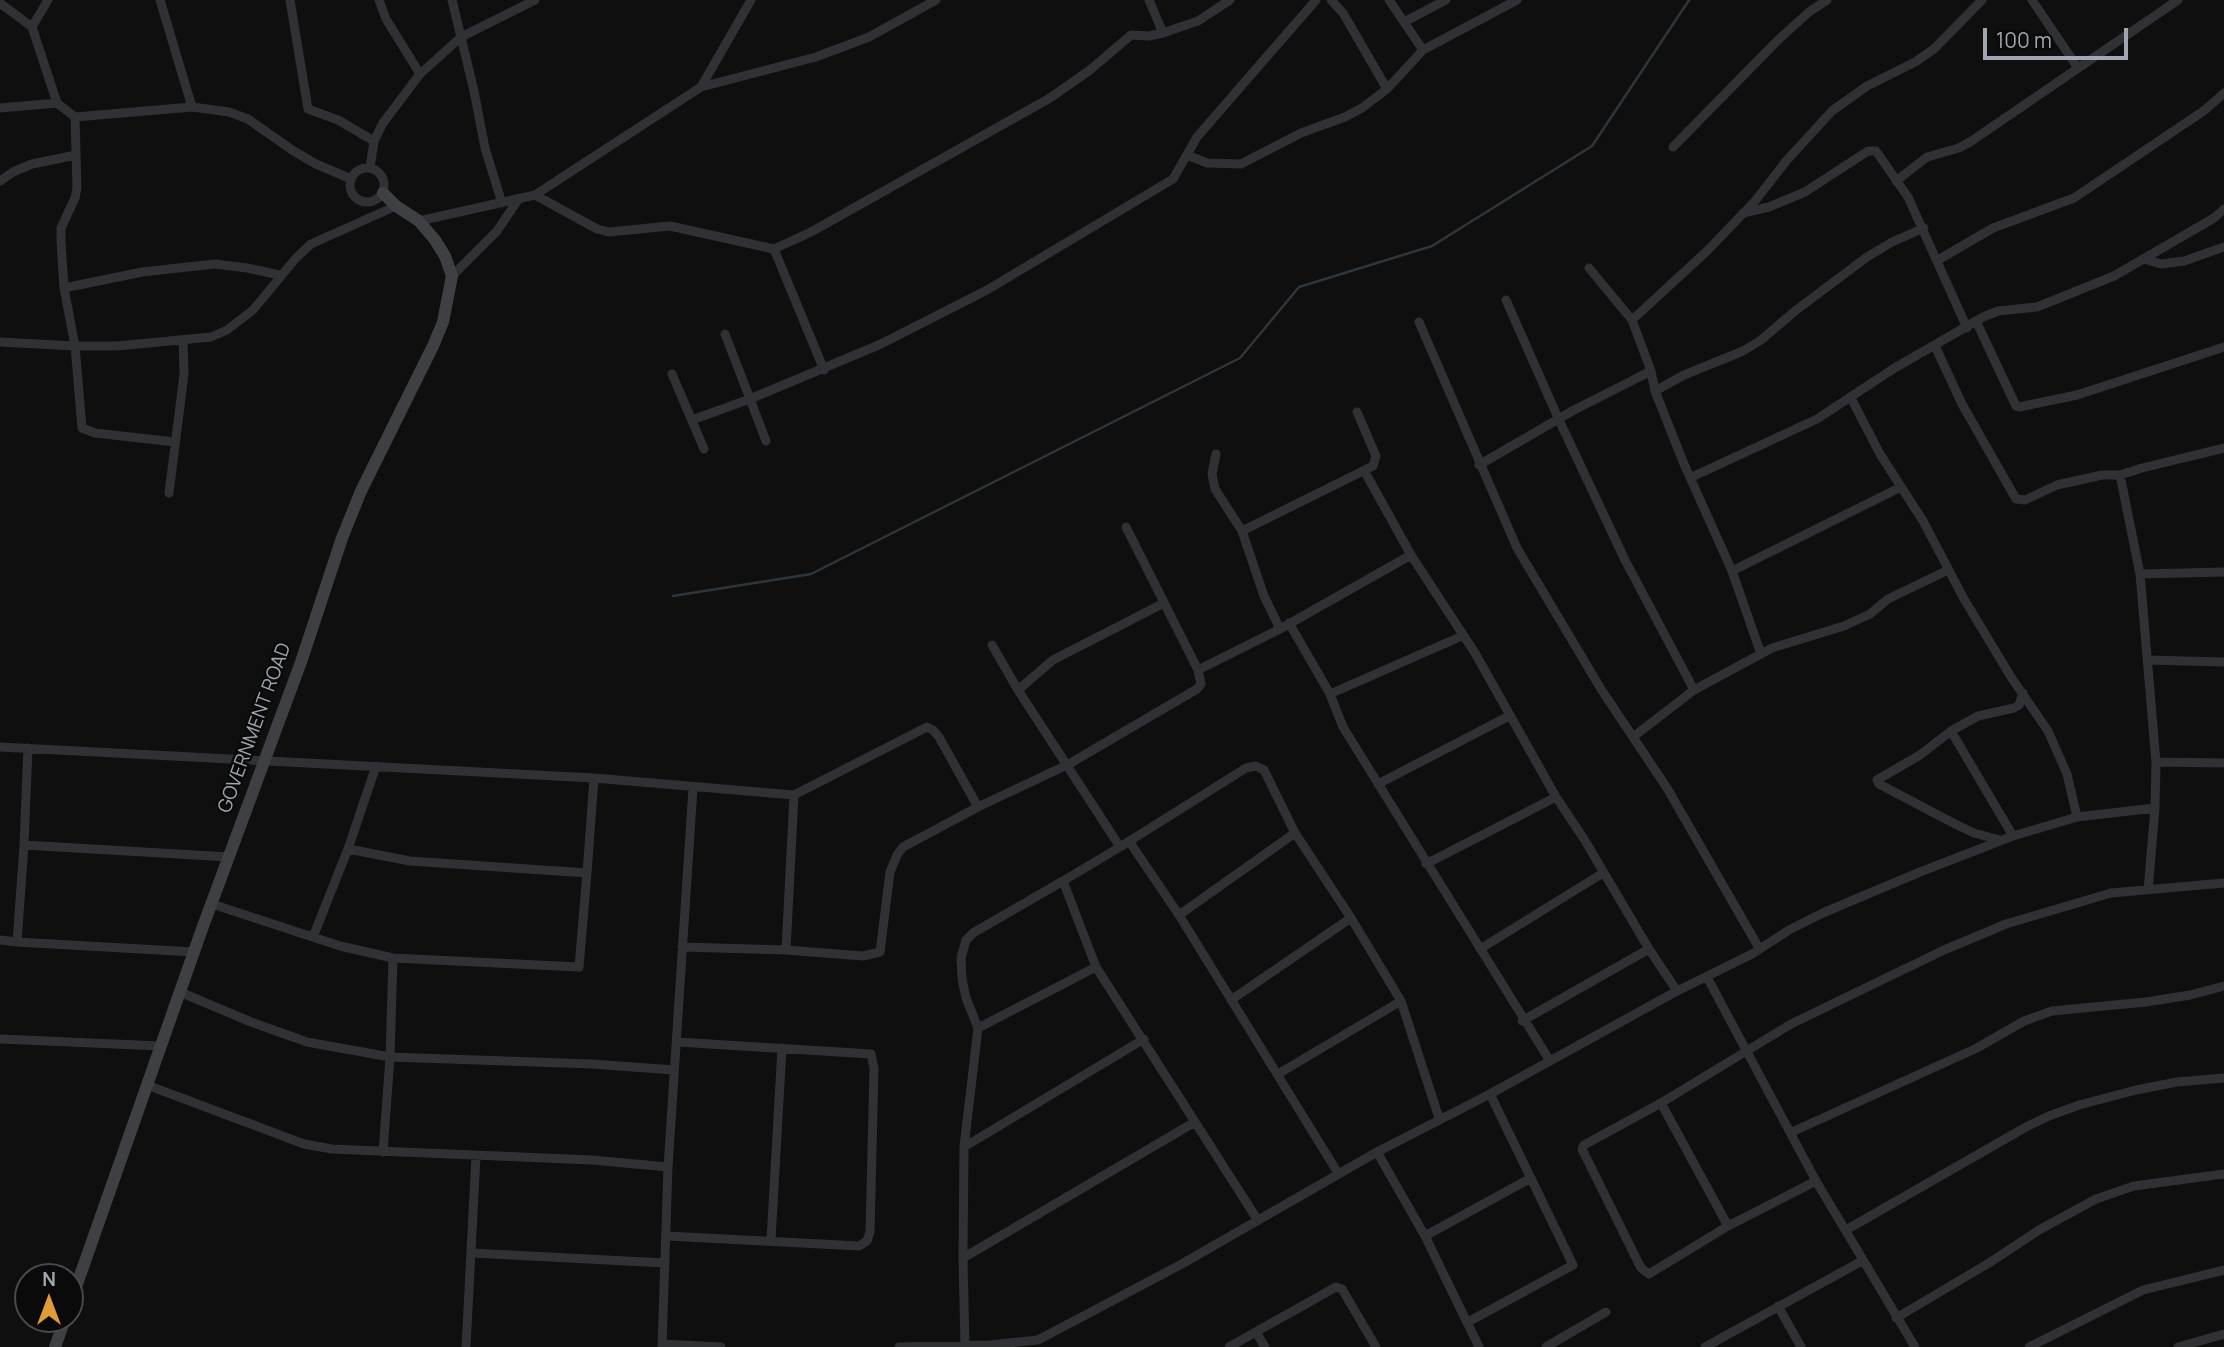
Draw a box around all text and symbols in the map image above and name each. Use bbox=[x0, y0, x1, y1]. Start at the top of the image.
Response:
scale bar bbox=[1986, 14, 2131, 58]
text: 100 m bbox=[1996, 26, 2052, 54]
street label: GOVERNMENT ROAD bbox=[214, 640, 296, 816]
north arrow bbox=[14, 1263, 84, 1333]
text: N bbox=[42, 1266, 56, 1292]

